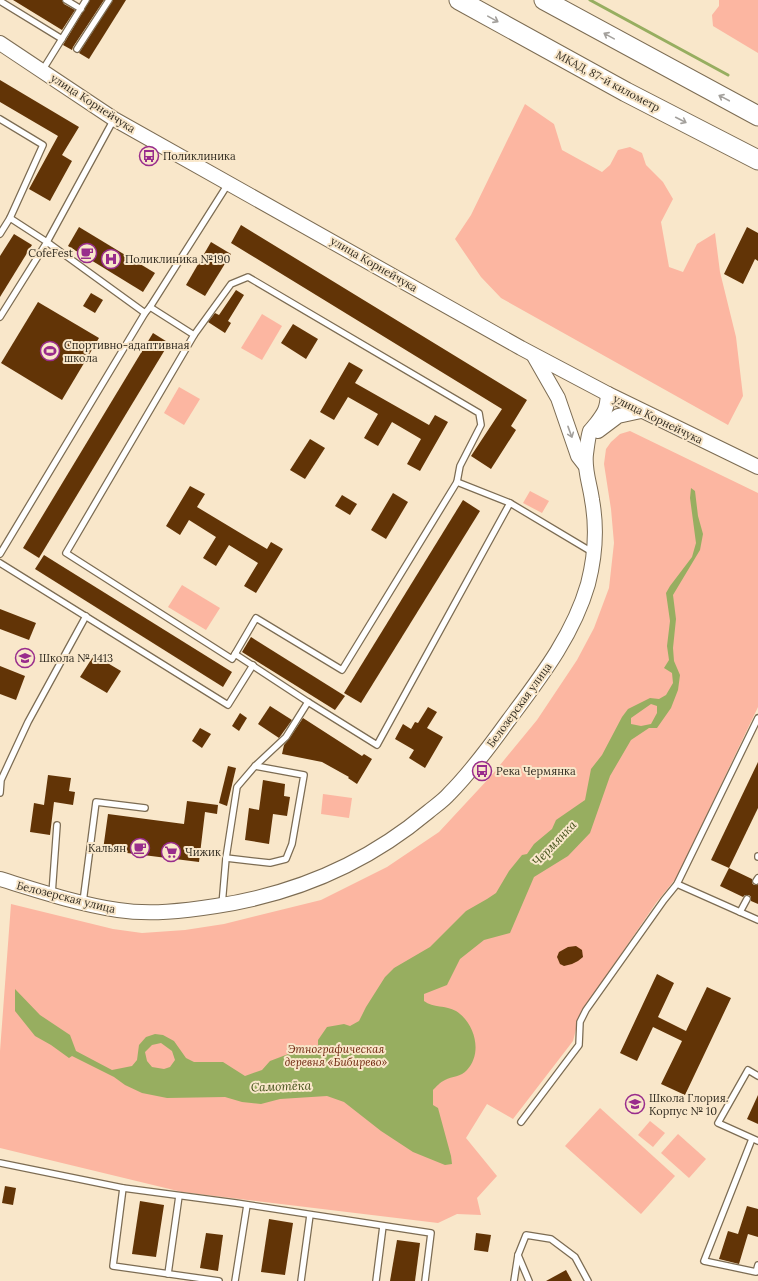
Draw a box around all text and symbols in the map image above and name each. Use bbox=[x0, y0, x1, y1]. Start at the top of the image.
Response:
one-way arrow bbox=[487, 15, 499, 23]
one-way arrow bbox=[604, 31, 616, 39]
street label: МКАД, 87-й километр bbox=[554, 48, 663, 115]
street label: улица Корнейчука bbox=[48, 70, 138, 136]
one-way arrow bbox=[718, 93, 730, 101]
one-way arrow bbox=[675, 117, 687, 125]
bus stop icon: Поликлиника bbox=[138, 145, 160, 167]
place label: Поликлиника bbox=[163, 149, 236, 163]
street label: улица Корнейчука bbox=[328, 233, 420, 295]
cafe icon: CofeFest bbox=[76, 242, 98, 264]
place label: CofeFest bbox=[28, 246, 74, 260]
hospital icon: Поликлиника №190 bbox=[100, 248, 122, 270]
place label: Поликлиника №190 bbox=[125, 252, 231, 266]
place label: Спортивно-адаптивная школа bbox=[64, 338, 189, 365]
sports icon: Спортивно-адаптивная школа bbox=[39, 340, 61, 362]
street label: улица Корнейчука bbox=[611, 391, 705, 447]
one-way arrow bbox=[566, 426, 574, 438]
school or university icon: Школа № 1413 bbox=[14, 647, 36, 669]
place label: Школа № 1413 bbox=[39, 651, 113, 665]
street label: Белозерская улица bbox=[484, 660, 555, 750]
bus stop icon: Река Чермянка bbox=[471, 760, 493, 782]
place label: Река Чермянка bbox=[496, 764, 576, 778]
water label: Чермянка bbox=[529, 817, 580, 869]
cafe icon: Кальян bbox=[129, 837, 151, 859]
place label: Кальян bbox=[88, 841, 126, 855]
supermarket icon: Чижик bbox=[160, 841, 182, 863]
place label: Чижик bbox=[185, 845, 221, 859]
street label: Белозерская улица bbox=[15, 878, 117, 916]
park label: Этнографическая деревня «Бибирево» bbox=[285, 1042, 387, 1069]
water label: Самотёка bbox=[251, 1077, 312, 1095]
place label: Школа Глория. Корпус № 10 bbox=[649, 1091, 728, 1118]
school or university icon: Школа Глория. Корпус № 10 bbox=[624, 1093, 646, 1115]

